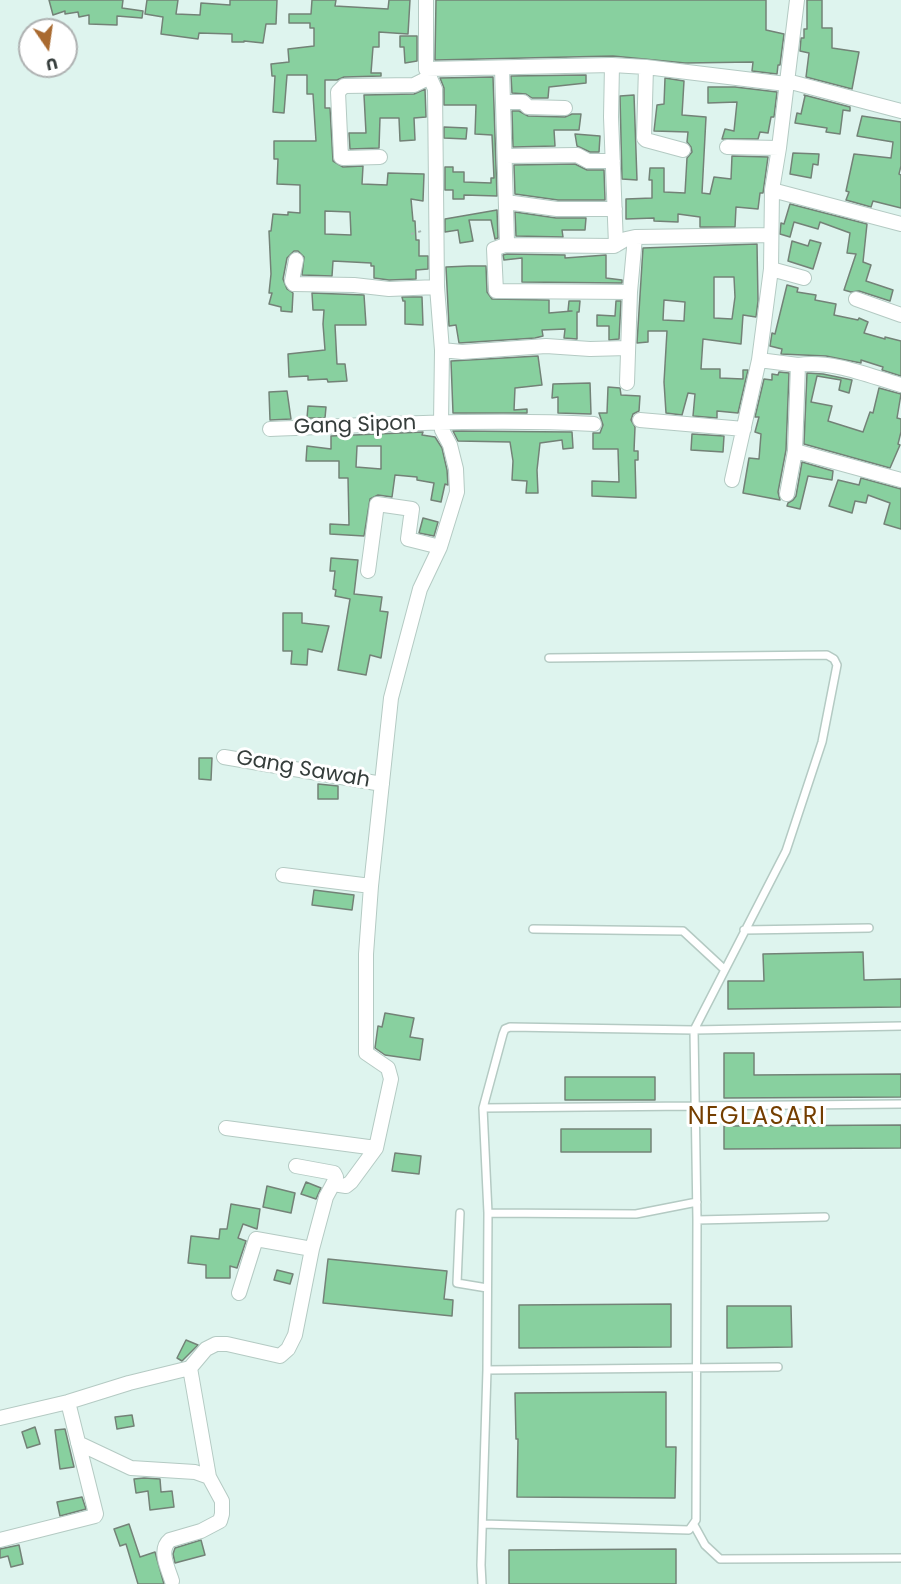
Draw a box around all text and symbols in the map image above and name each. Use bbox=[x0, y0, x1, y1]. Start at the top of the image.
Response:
north arrow bbox=[18, 18, 78, 78]
text: U bbox=[44, 52, 60, 77]
street label: Gang Sipon bbox=[293, 411, 417, 441]
street label: Gang Sawah bbox=[234, 746, 372, 794]
district label: NEGLASARI bbox=[688, 1104, 826, 1132]

